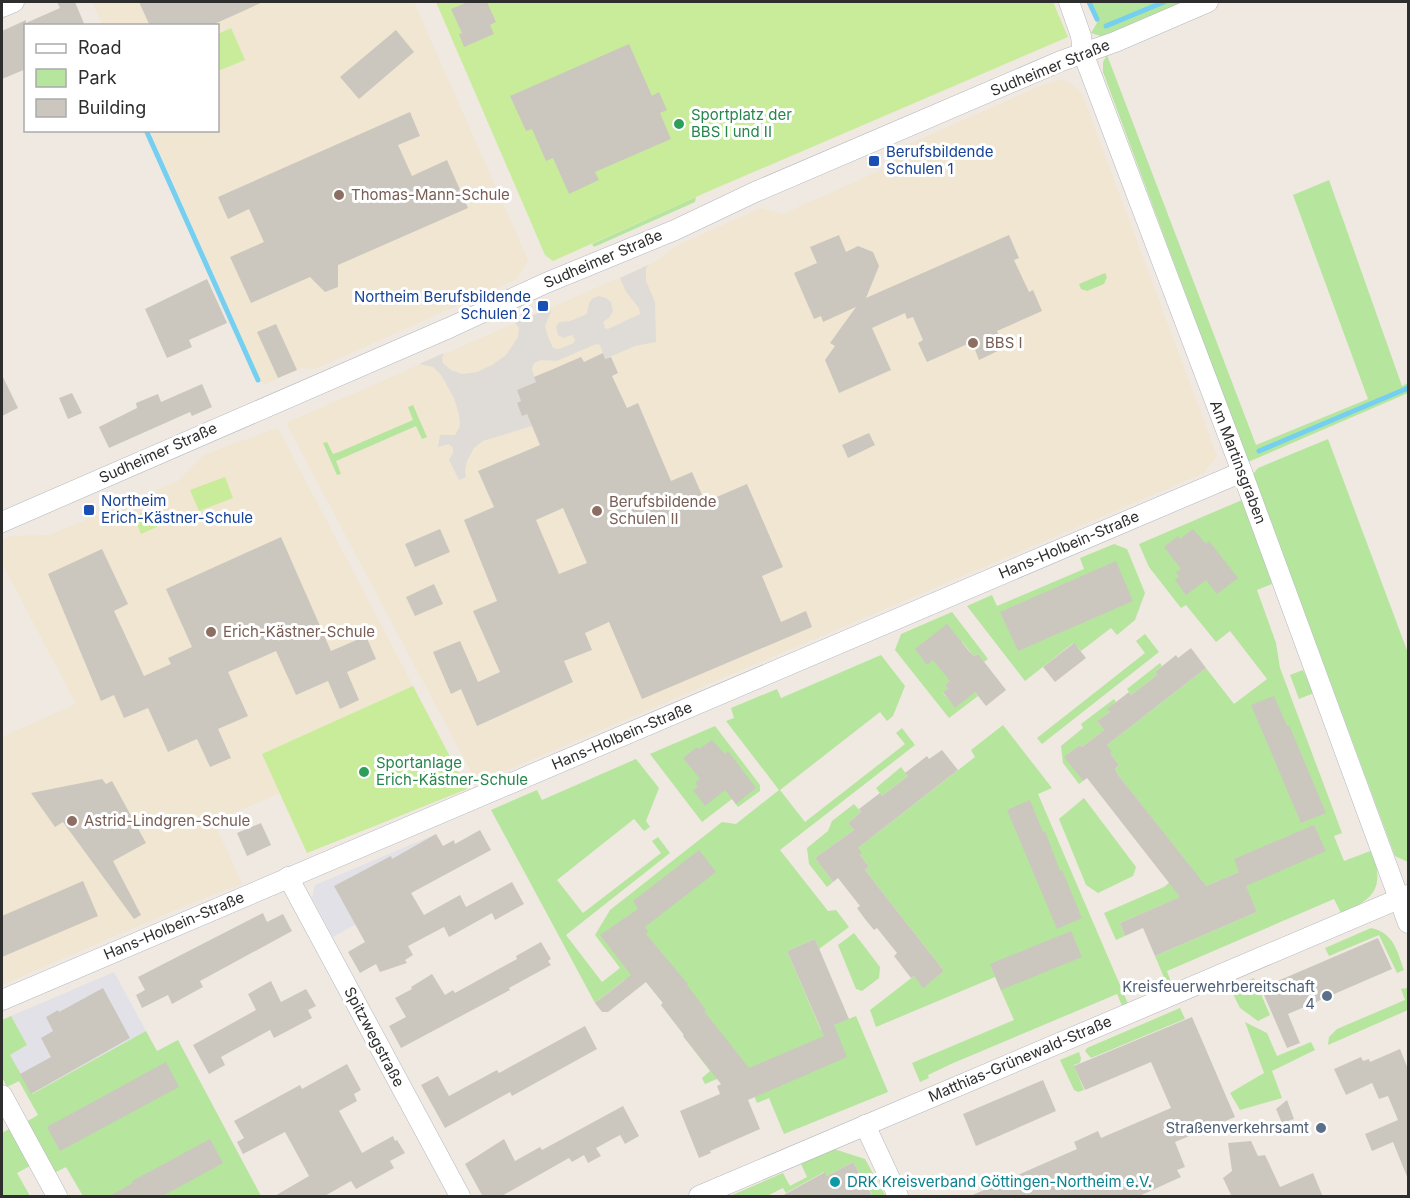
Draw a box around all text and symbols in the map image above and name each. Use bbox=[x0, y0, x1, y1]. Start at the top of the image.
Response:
legend bbox=[24, 24, 219, 132]
street label: Sudheimer Straße bbox=[987, 35, 1112, 100]
text: Road bbox=[78, 37, 121, 58]
text: Park bbox=[78, 67, 117, 88]
text: Building bbox=[78, 97, 146, 118]
place label: Sportplatz der BBS I und II bbox=[691, 105, 792, 141]
marker: Sportplatz der BBS I und II bbox=[672, 117, 686, 131]
place label: Berufsbildende Schulen 1 bbox=[886, 142, 993, 178]
marker: Berufsbildende Schulen 1 bbox=[867, 154, 881, 168]
place label: Thomas-Mann-Schule bbox=[351, 185, 510, 204]
marker: Thomas-Mann-Schule bbox=[332, 188, 346, 202]
street label: Sudheimer Straße bbox=[541, 225, 665, 292]
place label: Northeim Berufsbildende Schulen 2 bbox=[354, 287, 531, 323]
marker: Northeim Berufsbildende Schulen 2 bbox=[536, 299, 550, 313]
place label: BBS I bbox=[985, 333, 1023, 352]
marker: BBS I bbox=[966, 336, 980, 350]
street label: Am Martinsgraben bbox=[1206, 397, 1271, 526]
street label: Sudheimer Straße bbox=[96, 418, 220, 487]
place label: Northeim Erich-Kästner-Schule bbox=[101, 491, 253, 527]
place label: Berufsbildende Schulen II bbox=[609, 492, 716, 528]
marker: Northeim Erich-Kästner-Schule bbox=[82, 503, 96, 517]
marker: Berufsbildende Schulen II bbox=[590, 504, 604, 518]
street label: Hans-Holbein-Straße bbox=[996, 506, 1142, 583]
place label: Erich-Kästner-Schule bbox=[223, 622, 375, 641]
marker: Erich-Kästner-Schule bbox=[204, 625, 218, 639]
street label: Hans-Holbein-Straße bbox=[549, 697, 695, 774]
place label: Sportanlage Erich-Kästner-Schule bbox=[376, 753, 528, 789]
marker: Sportanlage Erich-Kästner-Schule bbox=[357, 765, 371, 779]
place label: Astrid-Lindgren-Schule bbox=[84, 811, 250, 830]
marker: Astrid-Lindgren-Schule bbox=[65, 814, 79, 828]
street label: Hans-Holbein-Straße bbox=[101, 887, 247, 964]
place label: Kreisfeuerwehrbereitschaft 4 bbox=[1122, 977, 1315, 1013]
street label: Spitzwegstraße bbox=[340, 984, 409, 1090]
marker: Kreisfeuerwehrbereitschaft 4 bbox=[1320, 989, 1334, 1003]
street label: Matthias-Grünewald-Straße bbox=[925, 1011, 1114, 1106]
place label: Straßenverkehrsamt bbox=[1165, 1118, 1309, 1137]
marker: Straßenverkehrsamt bbox=[1314, 1121, 1328, 1135]
place label: DRK Kreisverband Göttingen-Northeim e.V. bbox=[847, 1172, 1152, 1191]
marker: DRK Kreisverband Göttingen-Northeim e.V. bbox=[828, 1175, 842, 1189]

